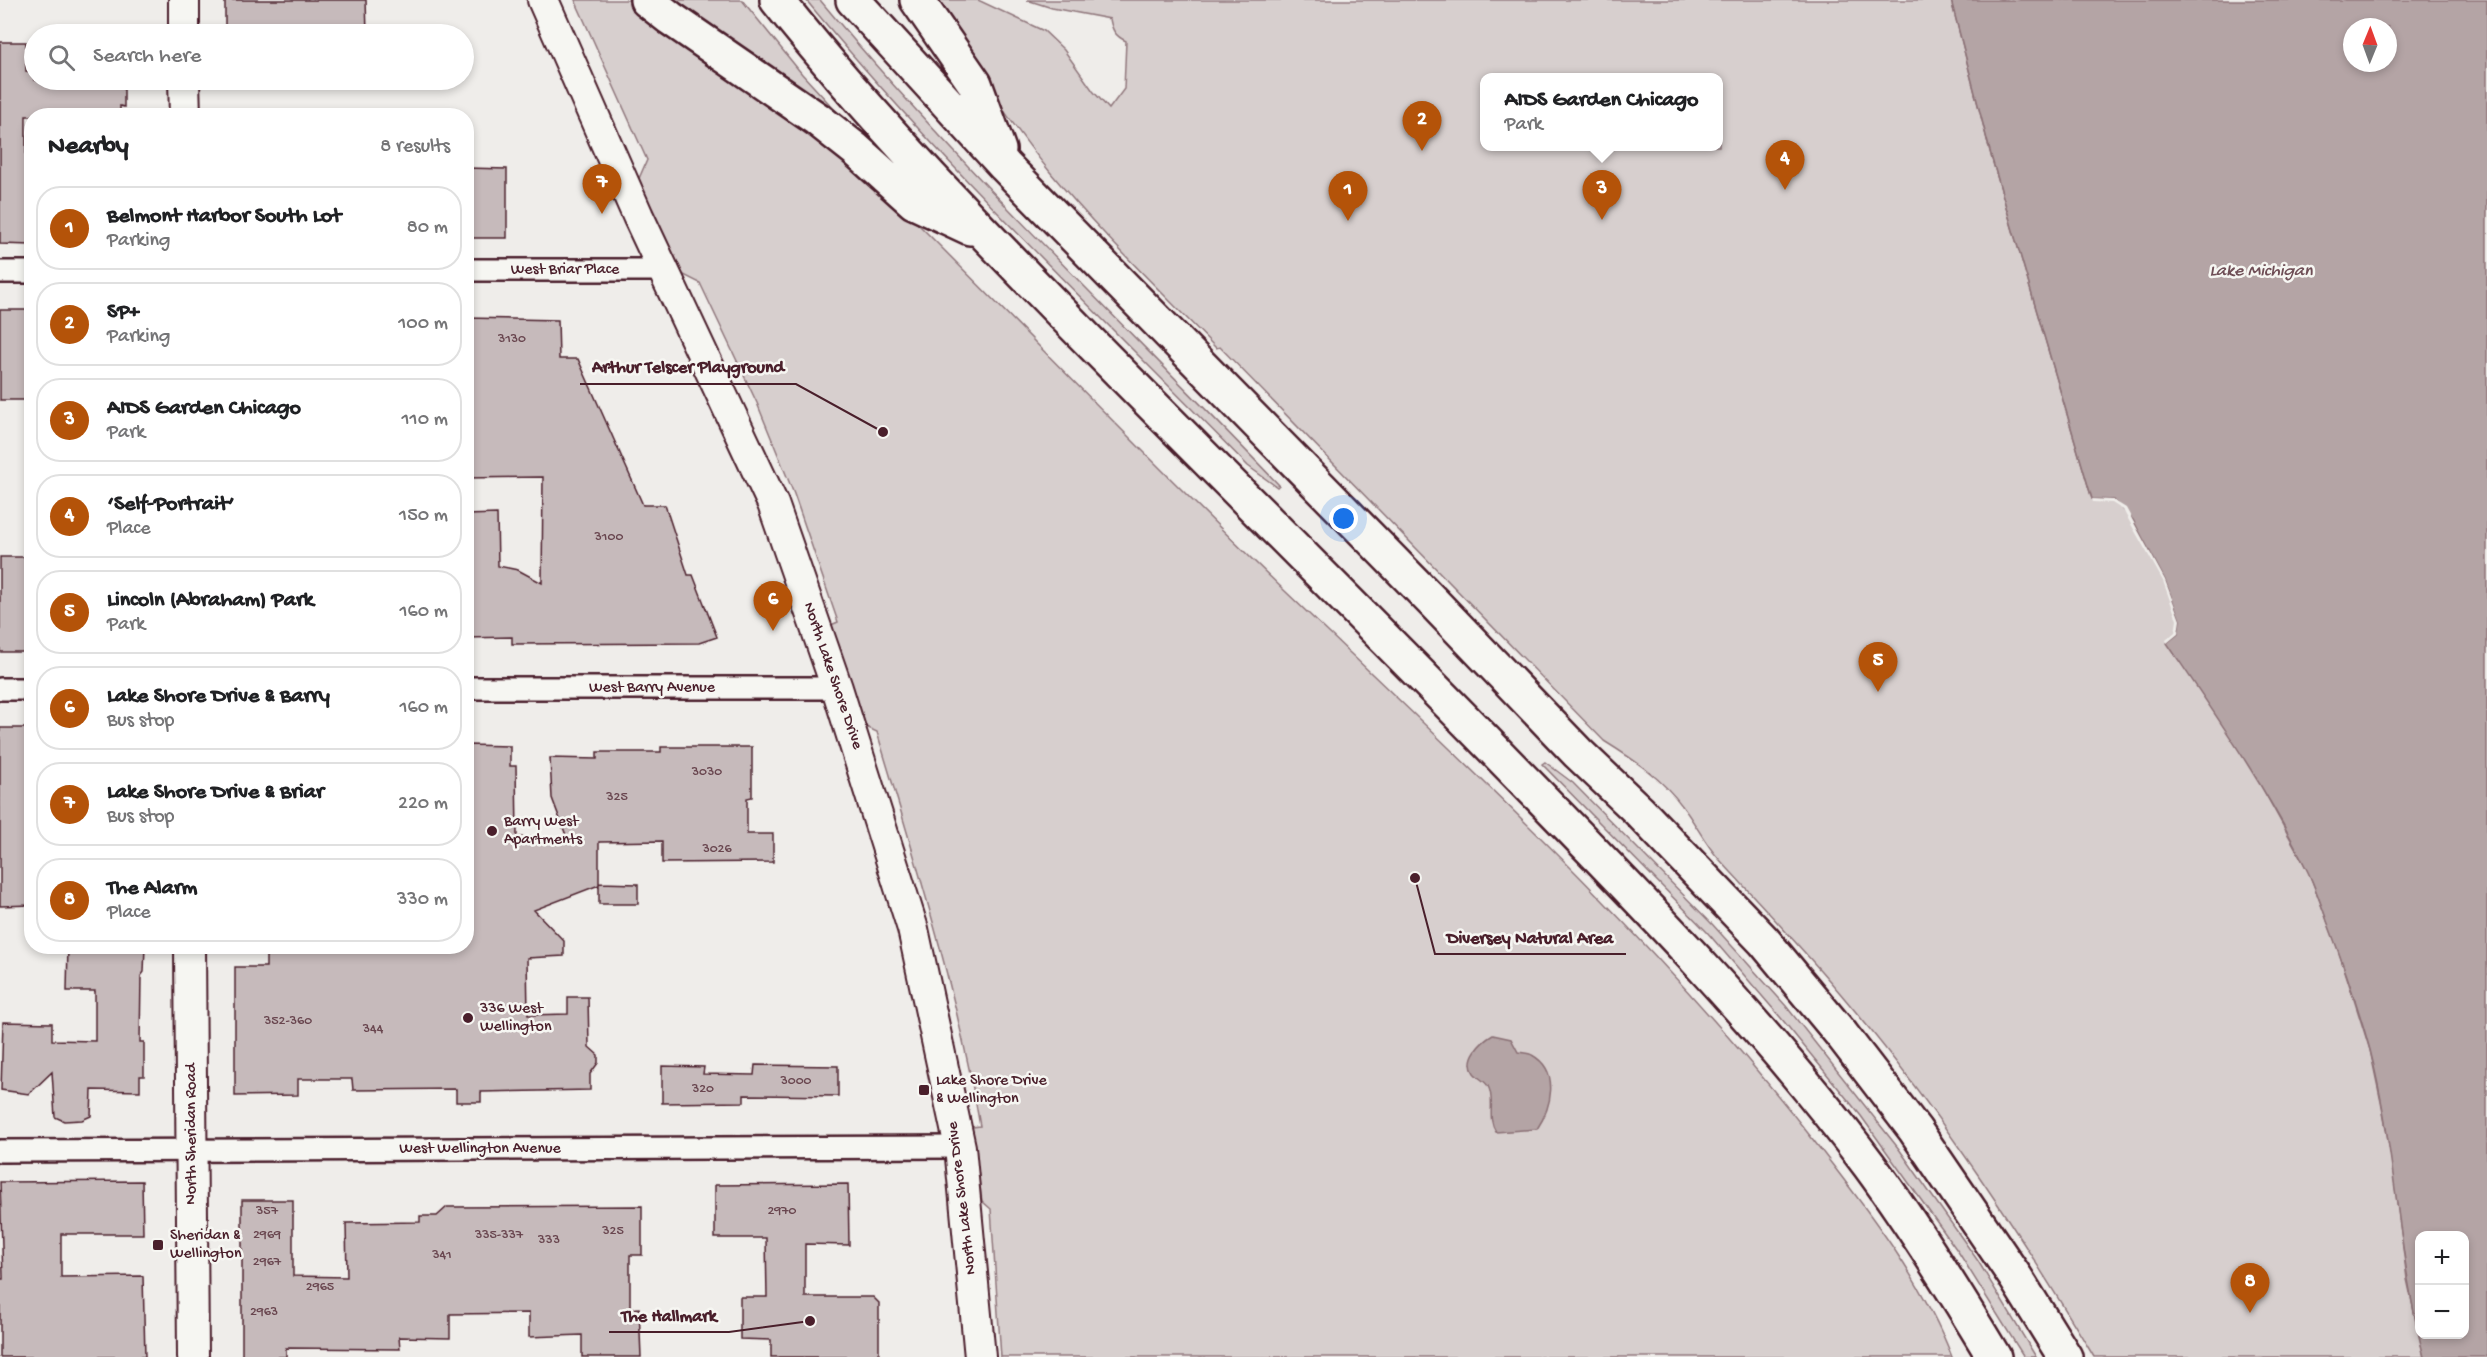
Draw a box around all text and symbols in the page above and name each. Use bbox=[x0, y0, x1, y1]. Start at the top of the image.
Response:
north arrow bbox=[2343, 18, 2397, 72]
search box bbox=[24, 24, 474, 90]
icon: search bbox=[45, 41, 78, 74]
text: Search here bbox=[93, 44, 201, 70]
popup bbox=[1480, 73, 1723, 151]
text: AIDS Garden Chicago bbox=[1505, 88, 1698, 114]
pin: 2 bbox=[1402, 102, 1442, 151]
text: Park bbox=[1505, 114, 1543, 137]
text: Nearby bbox=[48, 132, 129, 163]
text: 8 results bbox=[380, 136, 450, 159]
pin: 4 bbox=[1766, 140, 1804, 190]
pin: 7 bbox=[582, 164, 622, 214]
pin: 3 bbox=[1582, 170, 1622, 220]
pin: 1 bbox=[1328, 172, 1368, 221]
text: Belmont Harbor South Lot bbox=[107, 204, 341, 230]
text: 1 bbox=[65, 217, 74, 240]
text: 80 m bbox=[407, 217, 448, 240]
text: Parking bbox=[107, 230, 170, 253]
street label: West Briar Place bbox=[511, 261, 620, 280]
water label: Lake Michigan bbox=[2209, 261, 2313, 282]
text: SP+ bbox=[107, 300, 140, 326]
text: 2 bbox=[65, 313, 74, 336]
text: 100 m bbox=[398, 313, 448, 336]
text: Parking bbox=[107, 326, 170, 349]
house number: 3130 bbox=[497, 331, 526, 348]
callout: Arthur Telscer Playground bbox=[580, 348, 796, 384]
text: Arthur Telscer Playground bbox=[591, 358, 787, 379]
text: AIDS Garden Chicago bbox=[107, 396, 301, 422]
text: 3 bbox=[64, 409, 75, 432]
text: 110 m bbox=[402, 409, 448, 432]
text: Park bbox=[107, 422, 145, 445]
text: ‘Self-Portrait’ bbox=[107, 492, 235, 518]
your location bbox=[1329, 504, 1358, 533]
text: 4 bbox=[65, 505, 74, 528]
text: 150 m bbox=[399, 505, 448, 528]
text: Place bbox=[107, 518, 151, 541]
house number: 3100 bbox=[594, 529, 623, 546]
pin: 6 bbox=[754, 582, 792, 631]
text: Lincoln (Abraham) Park bbox=[107, 588, 314, 614]
street label: North Lake Shore Drive bbox=[798, 600, 866, 753]
text: 5 bbox=[64, 601, 75, 624]
text: 160 m bbox=[399, 601, 448, 624]
text: Park bbox=[107, 614, 145, 637]
pin: 5 bbox=[1858, 642, 1898, 692]
street label: West Barry Avenue bbox=[589, 679, 716, 698]
text: Lake Shore Drive & Barry bbox=[107, 684, 330, 710]
text: 6 bbox=[64, 697, 75, 720]
text: 160 m bbox=[399, 697, 448, 720]
text: Bus stop bbox=[107, 710, 174, 733]
house number: 3030 bbox=[691, 764, 722, 781]
text: Lake Shore Drive & Briar bbox=[107, 780, 324, 806]
house number: 325 bbox=[605, 789, 628, 806]
text: 7 bbox=[64, 793, 75, 816]
text: 220 m bbox=[398, 793, 448, 816]
text: Bus stop bbox=[107, 806, 174, 829]
place label: Barry West Apartments bbox=[503, 813, 583, 850]
marker: Barry West Apartments bbox=[485, 824, 499, 838]
house number: 3026 bbox=[701, 841, 732, 858]
text: The Alarm bbox=[107, 876, 197, 902]
text: 8 bbox=[64, 889, 75, 912]
text: 330 m bbox=[397, 889, 448, 912]
text: Place bbox=[107, 902, 151, 925]
callout: Diversey Natural Area bbox=[1435, 918, 1626, 954]
text: Diversey Natural Area bbox=[1445, 929, 1614, 950]
place label: 336 West Wellington bbox=[479, 1000, 552, 1037]
marker: 336 West Wellington bbox=[461, 1011, 475, 1025]
house number: 352-360 bbox=[263, 1013, 312, 1030]
house number: 344 bbox=[362, 1021, 384, 1038]
street label: North Sheridan Road bbox=[183, 1062, 202, 1205]
place label: Lake Shore Drive & Wellington bbox=[936, 1072, 1048, 1109]
house number: 3000 bbox=[779, 1073, 812, 1090]
house number: 320 bbox=[691, 1081, 714, 1098]
marker: Lake Shore Drive & Wellington bbox=[917, 1083, 931, 1097]
street label: North Lake Shore Drive bbox=[944, 1120, 982, 1276]
street label: West Wellington Avenue bbox=[399, 1140, 561, 1159]
house number: 357 bbox=[255, 1203, 279, 1220]
house number: 2970 bbox=[767, 1203, 797, 1220]
house number: 325 bbox=[601, 1223, 624, 1240]
place label: Sheridan & Wellington bbox=[170, 1227, 242, 1264]
house number: 2969 bbox=[253, 1227, 281, 1244]
house number: 335-337 bbox=[474, 1227, 524, 1244]
map controls bbox=[2415, 1231, 2469, 1339]
button: + bbox=[2415, 1231, 2469, 1285]
house number: 333 bbox=[537, 1232, 560, 1249]
marker: Sheridan & Wellington bbox=[151, 1238, 165, 1252]
house number: 341 bbox=[431, 1247, 452, 1264]
house number: 2967 bbox=[253, 1254, 282, 1271]
pin: 8 bbox=[2230, 1264, 2270, 1313]
house number: 2965 bbox=[306, 1279, 334, 1296]
button: − bbox=[2415, 1285, 2469, 1339]
callout: The Hallmark bbox=[609, 1296, 729, 1332]
house number: 2963 bbox=[250, 1304, 278, 1321]
text: The Hallmark bbox=[619, 1307, 719, 1328]

